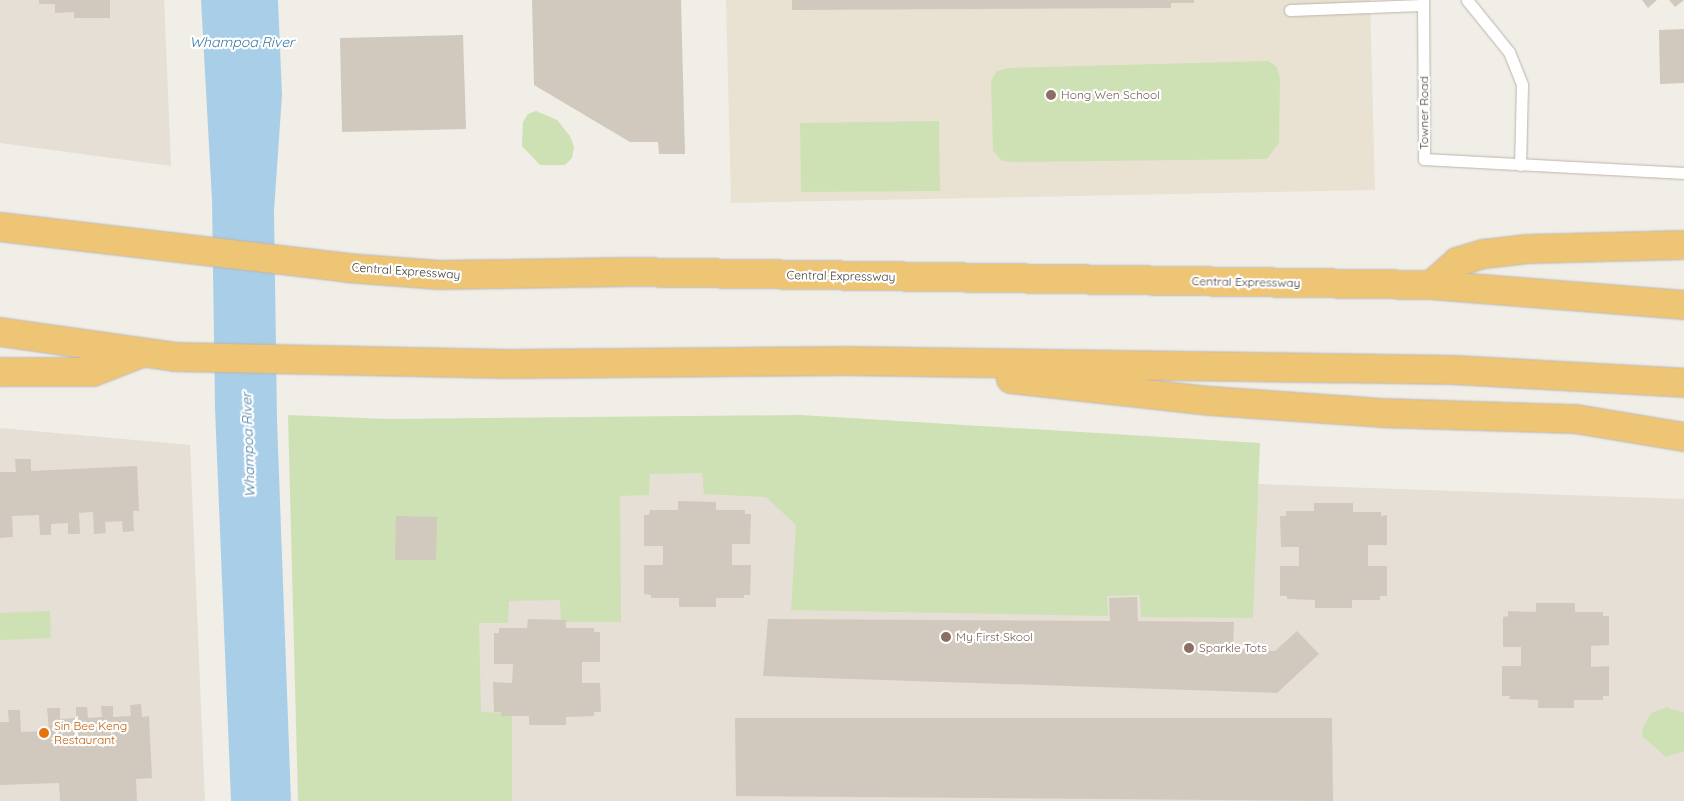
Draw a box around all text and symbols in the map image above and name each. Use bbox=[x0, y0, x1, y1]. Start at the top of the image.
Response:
water label: Whampoa River bbox=[190, 34, 294, 50]
street label: Towner Road bbox=[1417, 76, 1431, 150]
place label: Hong Wen School bbox=[1061, 88, 1160, 102]
marker: Hong Wen School bbox=[1045, 89, 1057, 101]
street label: Central Expressway bbox=[351, 260, 461, 282]
street label: Central Expressway bbox=[786, 268, 896, 284]
street label: Central Expressway bbox=[1191, 274, 1301, 290]
water label: Whampoa River bbox=[238, 392, 258, 498]
place label: My First Skool bbox=[956, 630, 1033, 644]
marker: My First Skool bbox=[940, 631, 952, 643]
place label: Sparkle Tots bbox=[1199, 641, 1267, 655]
marker: Sparkle Tots bbox=[1183, 642, 1195, 654]
place label: Sin Bee Keng Restaurant bbox=[54, 719, 127, 747]
marker: Sin Bee Keng Restaurant bbox=[38, 727, 50, 739]

